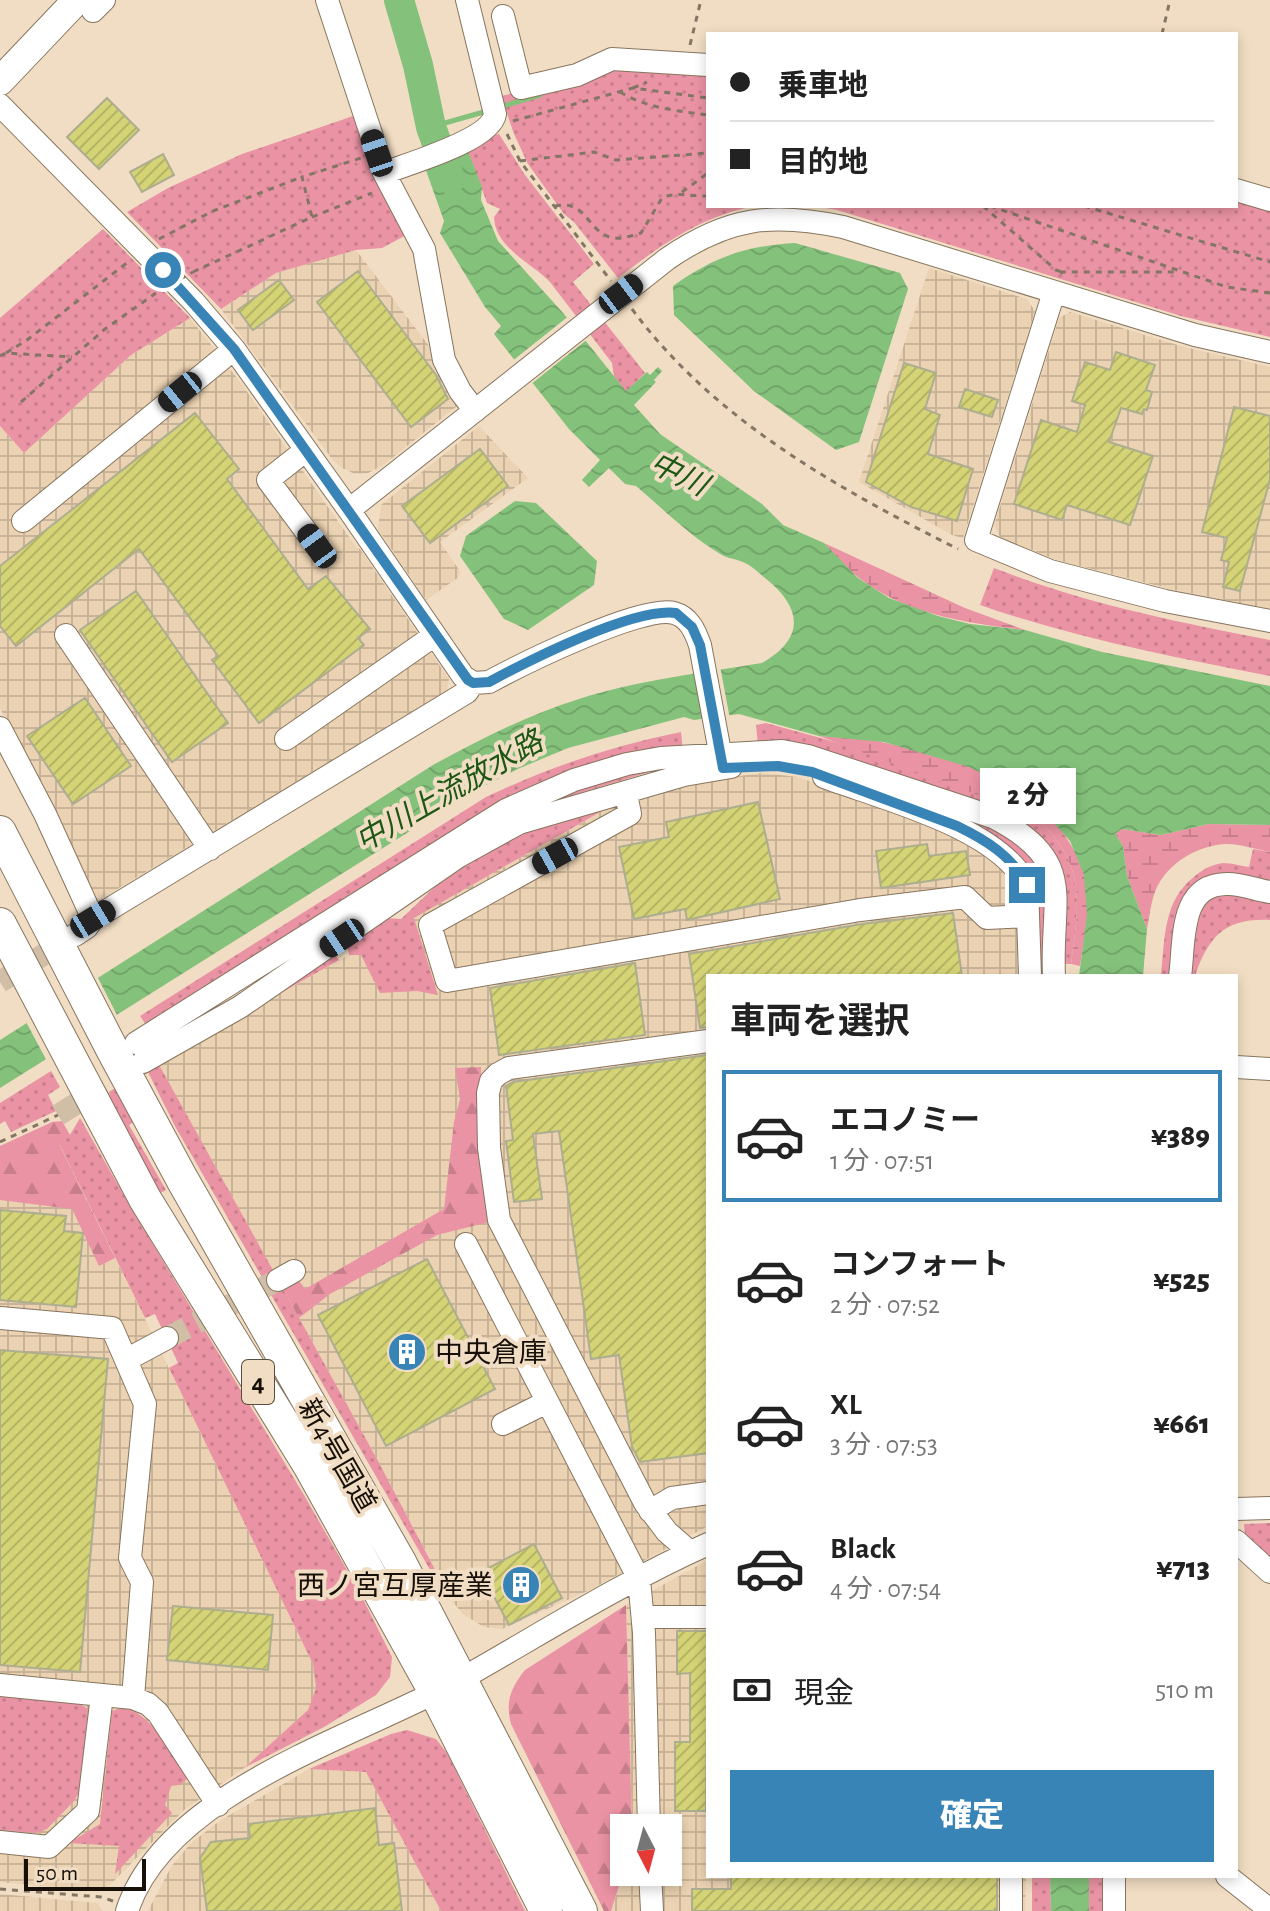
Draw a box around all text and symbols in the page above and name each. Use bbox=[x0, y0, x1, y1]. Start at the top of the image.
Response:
text: 乗車地 bbox=[778, 71, 868, 101]
car bbox=[358, 126, 396, 180]
text: 目的地 bbox=[778, 148, 868, 178]
route start bbox=[145, 252, 181, 288]
car bbox=[595, 270, 647, 318]
car bbox=[154, 368, 206, 416]
water label: 中川 bbox=[645, 446, 716, 503]
car bbox=[293, 520, 341, 572]
water label: 中川上流放水路 bbox=[350, 723, 551, 857]
callout: 2 分 bbox=[979, 769, 1075, 825]
text: 2 分 bbox=[1007, 783, 1049, 809]
car bbox=[528, 834, 582, 878]
route end bbox=[1009, 867, 1045, 903]
car bbox=[66, 896, 120, 942]
car bbox=[315, 915, 369, 961]
text: 車両を選択 bbox=[730, 1004, 910, 1040]
icon: car bbox=[734, 1100, 806, 1172]
text: エコノミー bbox=[830, 1106, 980, 1136]
text: ¥389 bbox=[1151, 1121, 1210, 1151]
text: 1 分 · 07:51 bbox=[830, 1148, 934, 1174]
icon: car bbox=[734, 1244, 806, 1316]
text: コンフォート bbox=[830, 1250, 1009, 1280]
text: ¥525 bbox=[1153, 1265, 1210, 1295]
text: 2 分 · 07:52 bbox=[830, 1292, 940, 1318]
building icon: 中央倉庫 bbox=[386, 1331, 428, 1373]
place label: 中央倉庫 bbox=[435, 1338, 547, 1368]
road number: 4 bbox=[242, 1360, 274, 1404]
icon: car bbox=[734, 1388, 806, 1460]
text: XL bbox=[830, 1390, 862, 1420]
street label: 新4号国道 bbox=[293, 1394, 381, 1517]
text: ¥661 bbox=[1153, 1409, 1210, 1439]
text: 3 分 · 07:53 bbox=[830, 1432, 938, 1458]
icon: car bbox=[734, 1532, 806, 1604]
text: Black bbox=[830, 1534, 896, 1564]
text: ¥713 bbox=[1156, 1553, 1210, 1583]
building icon: 西ノ宮互厚産業 bbox=[500, 1564, 542, 1606]
place label: 西ノ宮互厚産業 bbox=[297, 1571, 493, 1601]
text: 4 分 · 07:54 bbox=[830, 1576, 941, 1602]
icon: cash bbox=[730, 1668, 774, 1712]
text: 510 m bbox=[1155, 1677, 1214, 1703]
text: 現金 bbox=[794, 1679, 854, 1709]
button: 確定 bbox=[730, 1770, 1214, 1862]
north arrow bbox=[610, 1814, 682, 1886]
map controls bbox=[610, 1814, 682, 1886]
scale bar bbox=[24, 1855, 146, 1891]
text: 50 m bbox=[36, 1862, 78, 1884]

